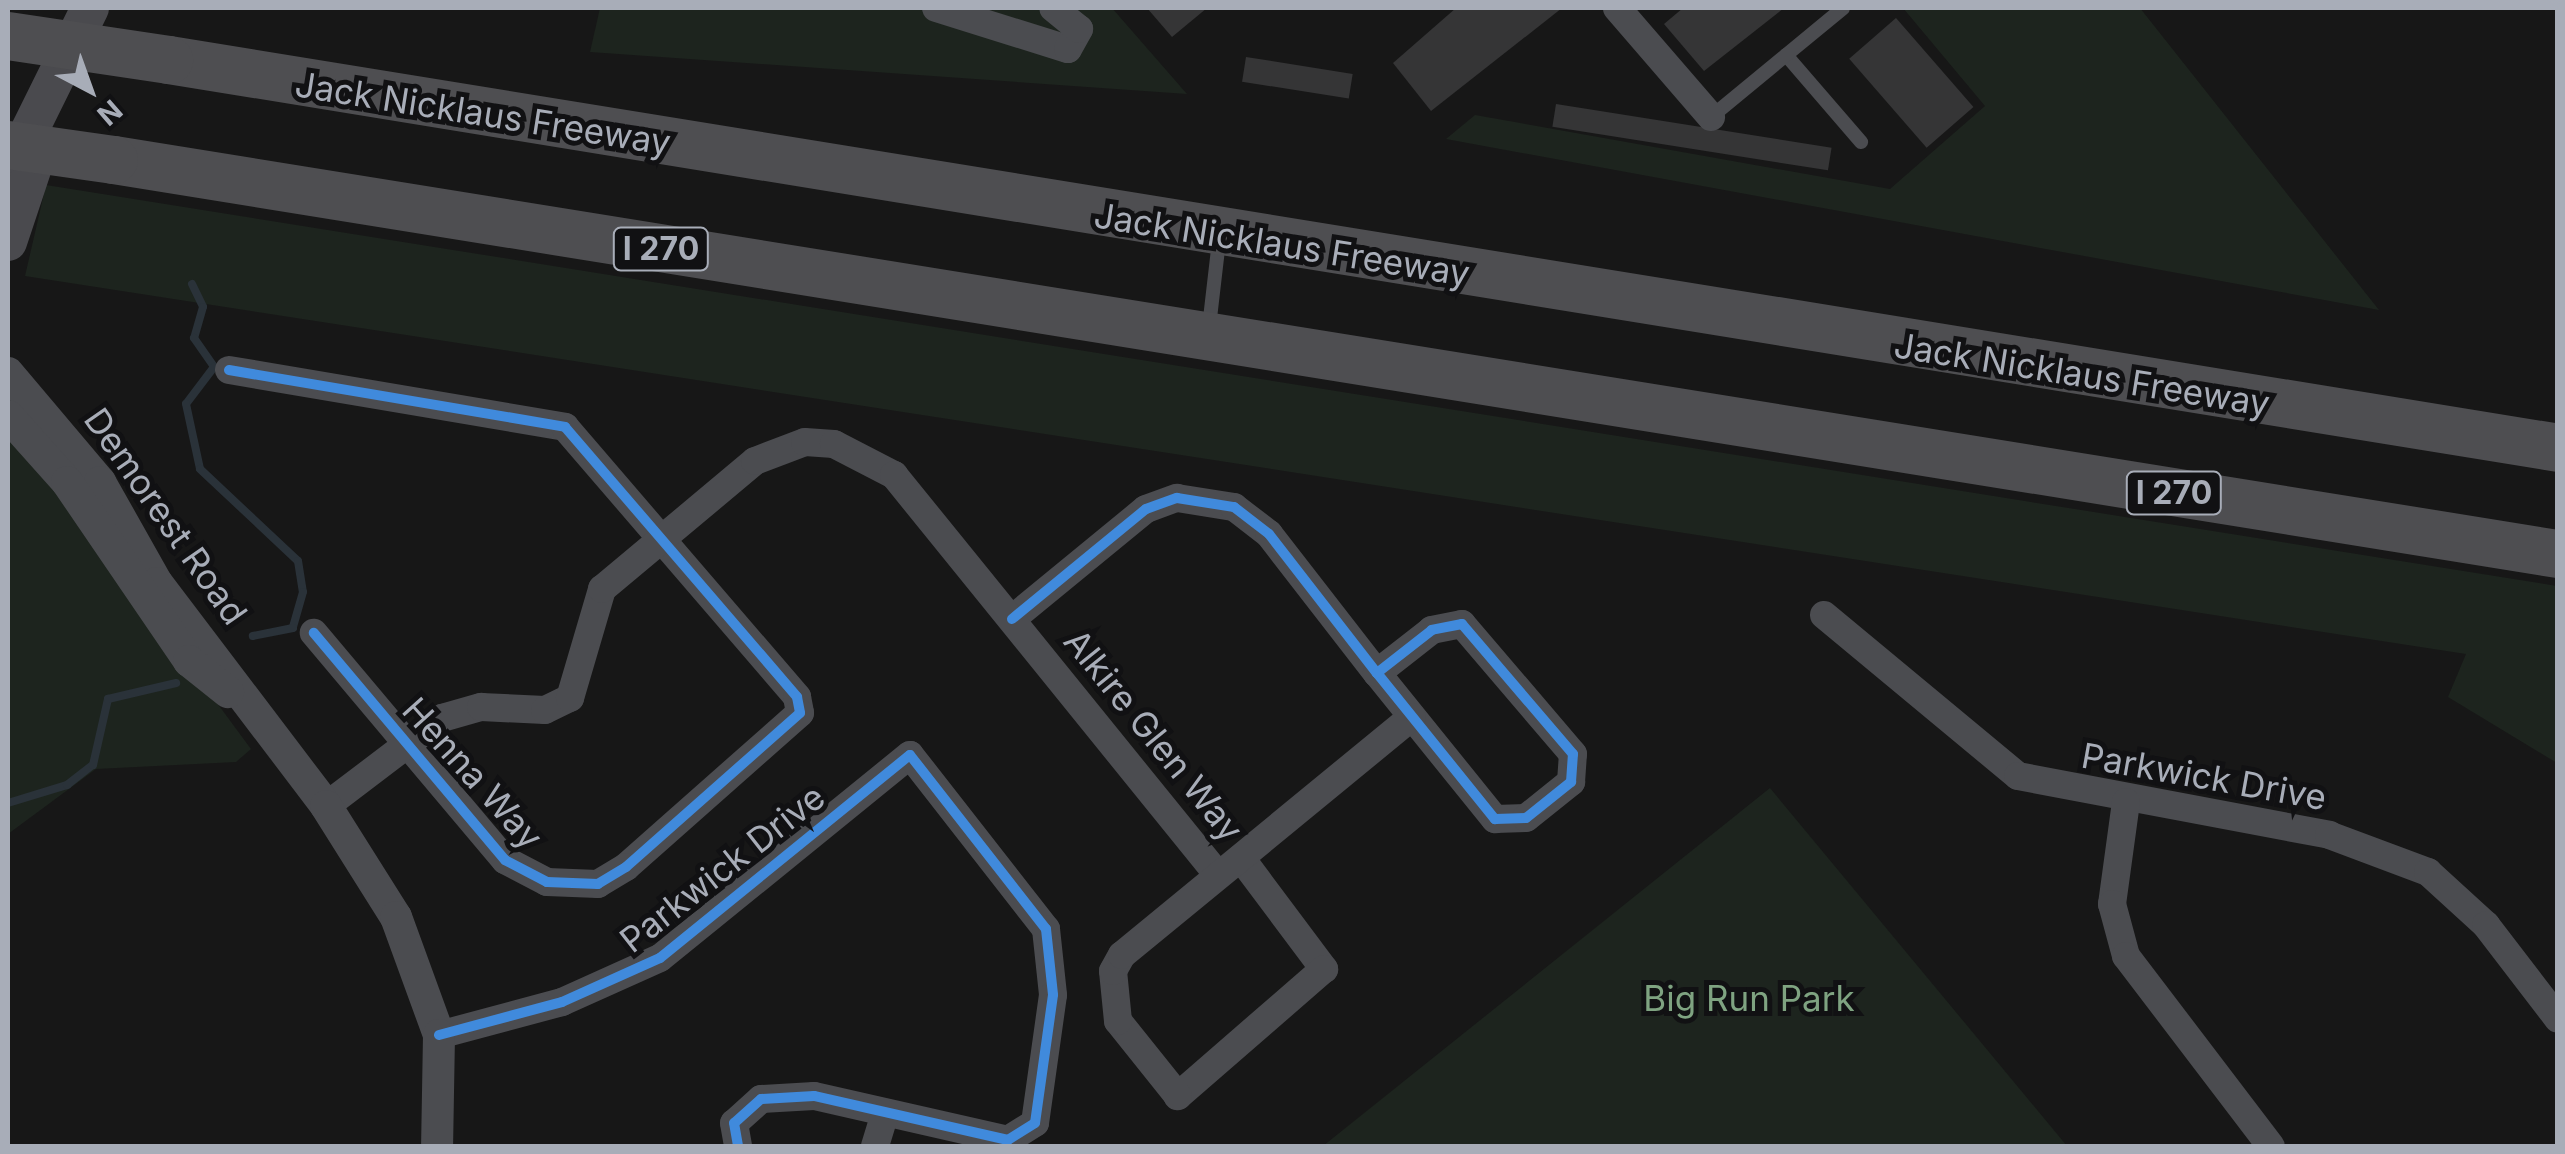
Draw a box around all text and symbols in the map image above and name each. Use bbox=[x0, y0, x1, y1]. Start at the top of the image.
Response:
north arrow bbox=[40, 40, 140, 140]
street label: Jack Nicklaus Freeway bbox=[292, 63, 674, 163]
text: N bbox=[90, 93, 129, 132]
street label: Jack Nicklaus Freeway bbox=[1091, 194, 1473, 294]
road number: I 270 bbox=[611, 222, 711, 276]
street label: Jack Nicklaus Freeway bbox=[1891, 324, 2273, 424]
street label: Demorest Road bbox=[76, 400, 256, 632]
road number: I 270 bbox=[2124, 466, 2224, 520]
street label: Alkire Glen Way bbox=[1056, 621, 1252, 849]
street label: Henna Way bbox=[394, 689, 552, 857]
street label: Parkwick Drive bbox=[2078, 734, 2330, 818]
street label: Parkwick Drive bbox=[611, 775, 833, 961]
park label: Big Run Park bbox=[1643, 977, 1855, 1019]

